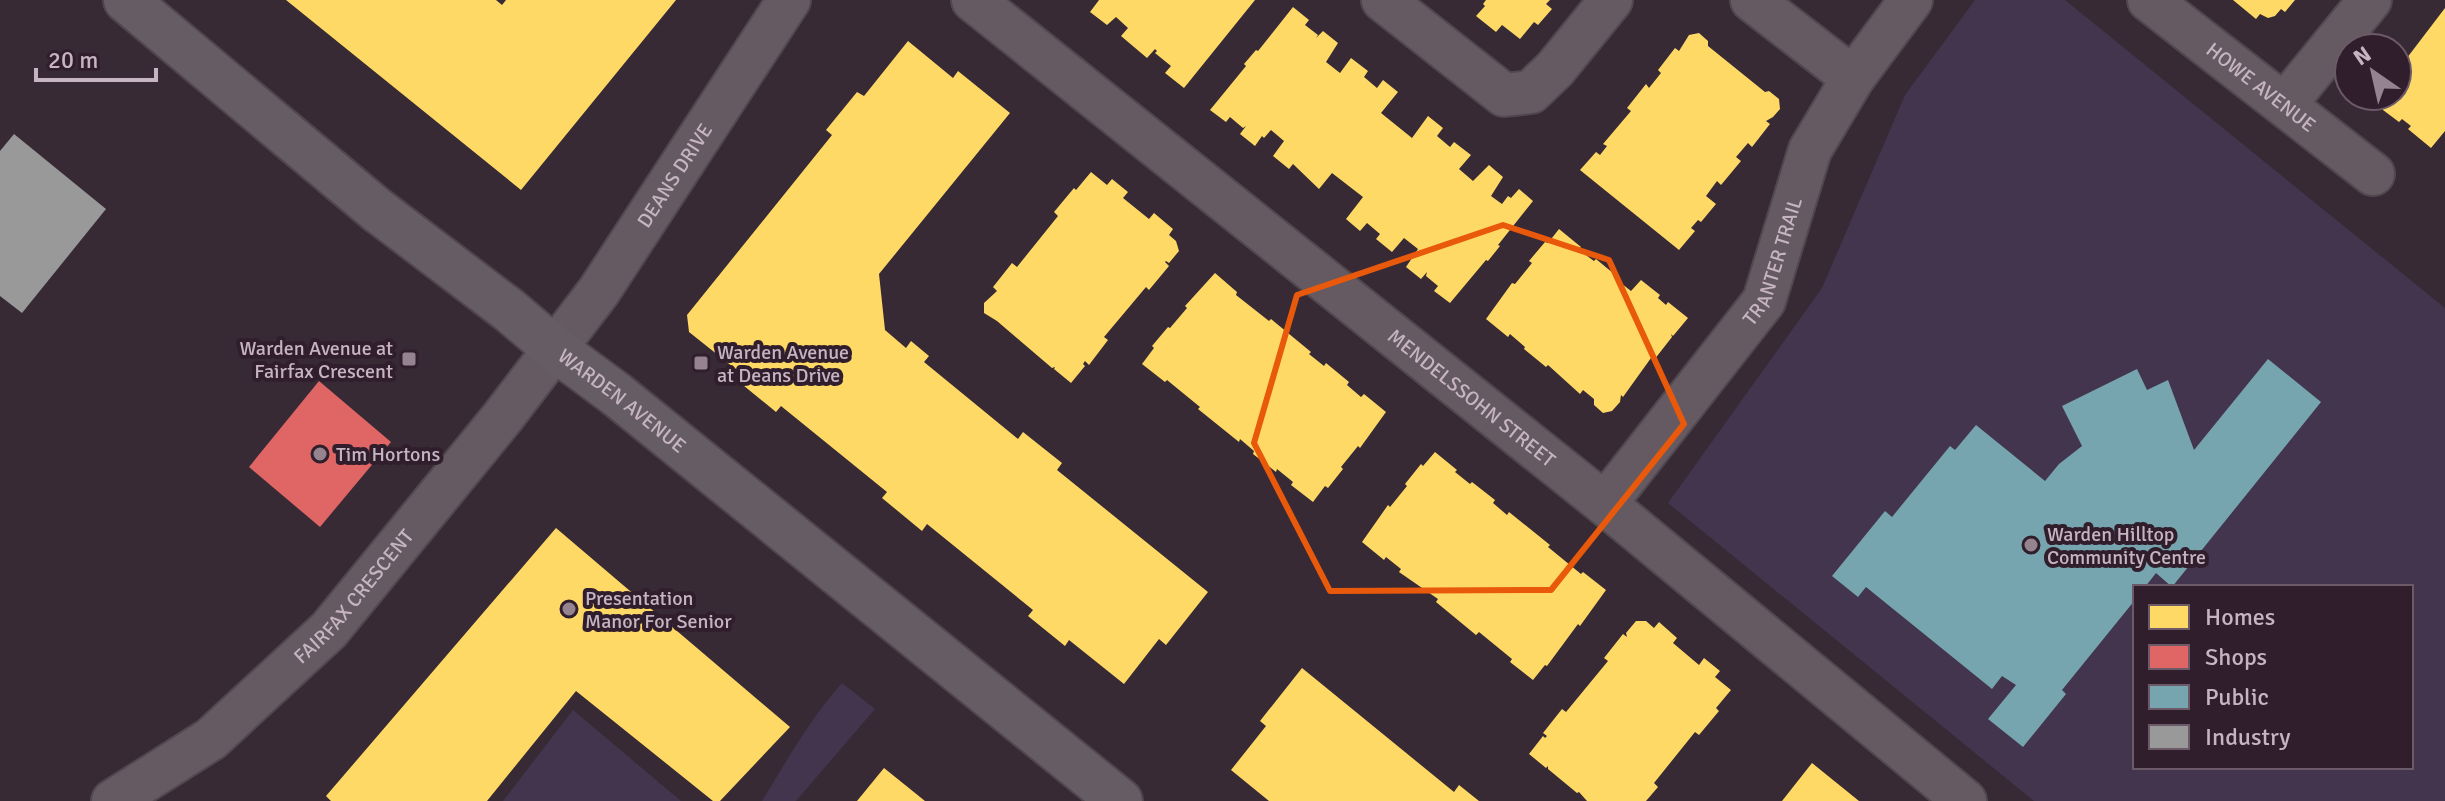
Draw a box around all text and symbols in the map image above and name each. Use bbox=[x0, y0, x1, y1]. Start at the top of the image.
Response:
scale bar bbox=[36, 32, 156, 82]
north arrow bbox=[2333, 32, 2413, 112]
street label: HOWE AVENUE bbox=[2201, 37, 2321, 137]
text: N bbox=[2348, 40, 2376, 71]
text: 20 m bbox=[48, 45, 98, 75]
street label: DEANS DRIVE bbox=[631, 119, 718, 232]
street label: TRANTER TRAIL bbox=[1737, 194, 1807, 330]
street label: MENDELSSOHN STREET bbox=[1383, 323, 1561, 472]
place label: Warden Avenue at Fairfax Crescent bbox=[240, 336, 393, 384]
place label: Warden Avenue at Deans Drive bbox=[717, 340, 849, 388]
street label: WARDEN AVENUE bbox=[553, 343, 691, 458]
marker: Warden Avenue at Fairfax Crescent bbox=[400, 350, 418, 368]
marker: Warden Avenue at Deans Drive bbox=[692, 354, 710, 372]
place label: Tim Hortons bbox=[336, 442, 440, 467]
marker: Tim Hortons bbox=[311, 445, 329, 463]
place label: Warden Hilltop Community Centre bbox=[2047, 522, 2206, 570]
street label: FAIRFAX CRESCENT bbox=[288, 524, 419, 669]
marker: Warden Hilltop Community Centre bbox=[2022, 536, 2040, 554]
legend bbox=[2133, 585, 2413, 769]
place label: Presentation Manor For Senior bbox=[585, 586, 732, 634]
marker: Presentation Manor For Senior bbox=[560, 600, 578, 618]
text: Homes bbox=[2205, 602, 2275, 632]
text: Shops bbox=[2205, 642, 2267, 672]
text: Public bbox=[2205, 682, 2269, 712]
text: Industry bbox=[2205, 722, 2291, 752]

